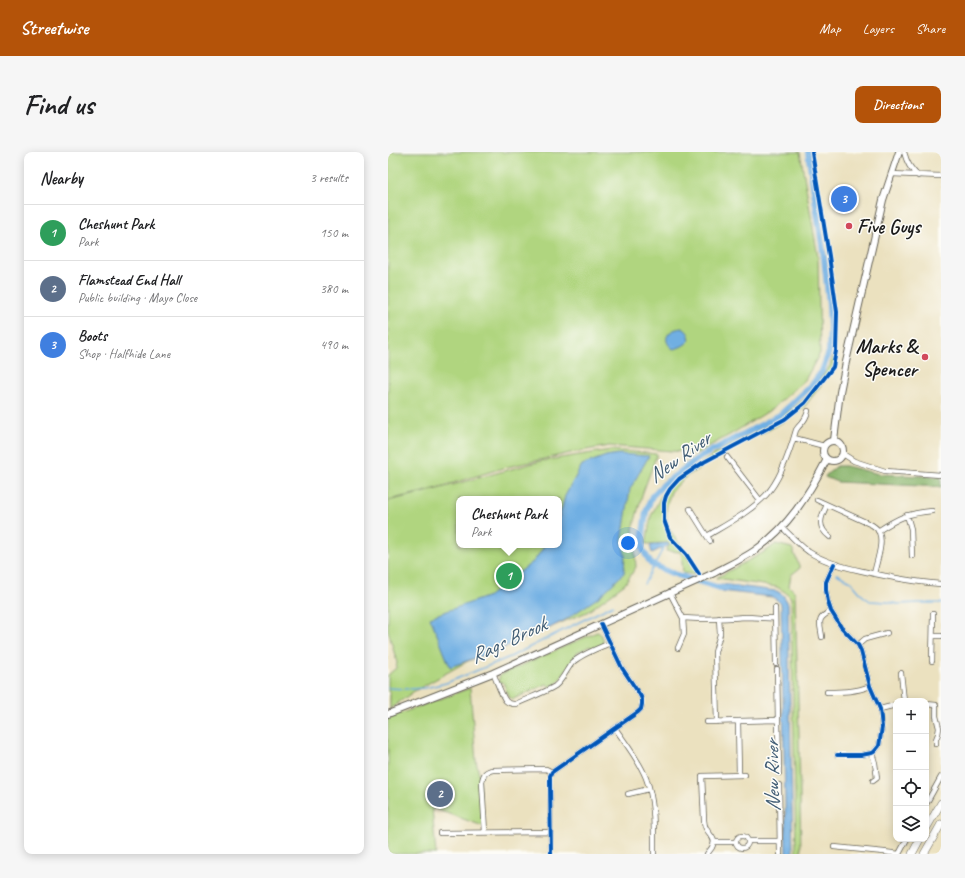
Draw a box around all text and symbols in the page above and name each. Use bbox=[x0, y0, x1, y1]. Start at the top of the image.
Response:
text: Streetwise bbox=[20, 16, 88, 40]
text: Map bbox=[819, 20, 841, 37]
text: Layers bbox=[863, 20, 894, 37]
text: Share bbox=[916, 20, 945, 37]
button: Directions bbox=[855, 86, 941, 123]
text: Find us bbox=[24, 87, 94, 122]
text: Nearby bbox=[40, 168, 83, 189]
text: 3 results bbox=[310, 170, 348, 186]
pin: 3 bbox=[831, 184, 857, 214]
place label: Five Guys bbox=[857, 214, 922, 240]
text: Cheshunt Park bbox=[78, 215, 154, 234]
marker: Five Guys bbox=[844, 221, 854, 231]
text: 1 bbox=[50, 225, 56, 241]
text: 150 m bbox=[320, 225, 348, 241]
text: Park bbox=[78, 234, 99, 250]
text: Flamstead End Hall bbox=[78, 271, 180, 290]
text: 2 bbox=[50, 281, 56, 297]
text: 380 m bbox=[320, 281, 348, 297]
text: Public building · Mayo Close bbox=[78, 290, 197, 306]
text: Boots bbox=[78, 327, 107, 346]
place label: Marks & Spencer bbox=[856, 334, 920, 382]
text: 3 bbox=[50, 337, 56, 353]
text: 490 m bbox=[320, 337, 348, 353]
text: Shop · Halfhide Lane bbox=[78, 346, 170, 362]
marker: Marks & Spencer bbox=[920, 352, 930, 362]
water label: New River bbox=[643, 424, 718, 488]
popup bbox=[456, 496, 562, 548]
text: Cheshunt Park bbox=[471, 505, 547, 524]
text: Park bbox=[471, 524, 492, 540]
your location bbox=[618, 533, 638, 553]
pin: 1 bbox=[496, 561, 522, 591]
water label: Rags Brook bbox=[466, 610, 553, 669]
map controls bbox=[893, 698, 929, 842]
button: + bbox=[893, 698, 929, 734]
button: − bbox=[893, 734, 929, 770]
water label: New River bbox=[758, 737, 786, 812]
button: locate bbox=[893, 770, 929, 806]
pin: 2 bbox=[427, 779, 453, 809]
button: layers bbox=[893, 806, 929, 842]

